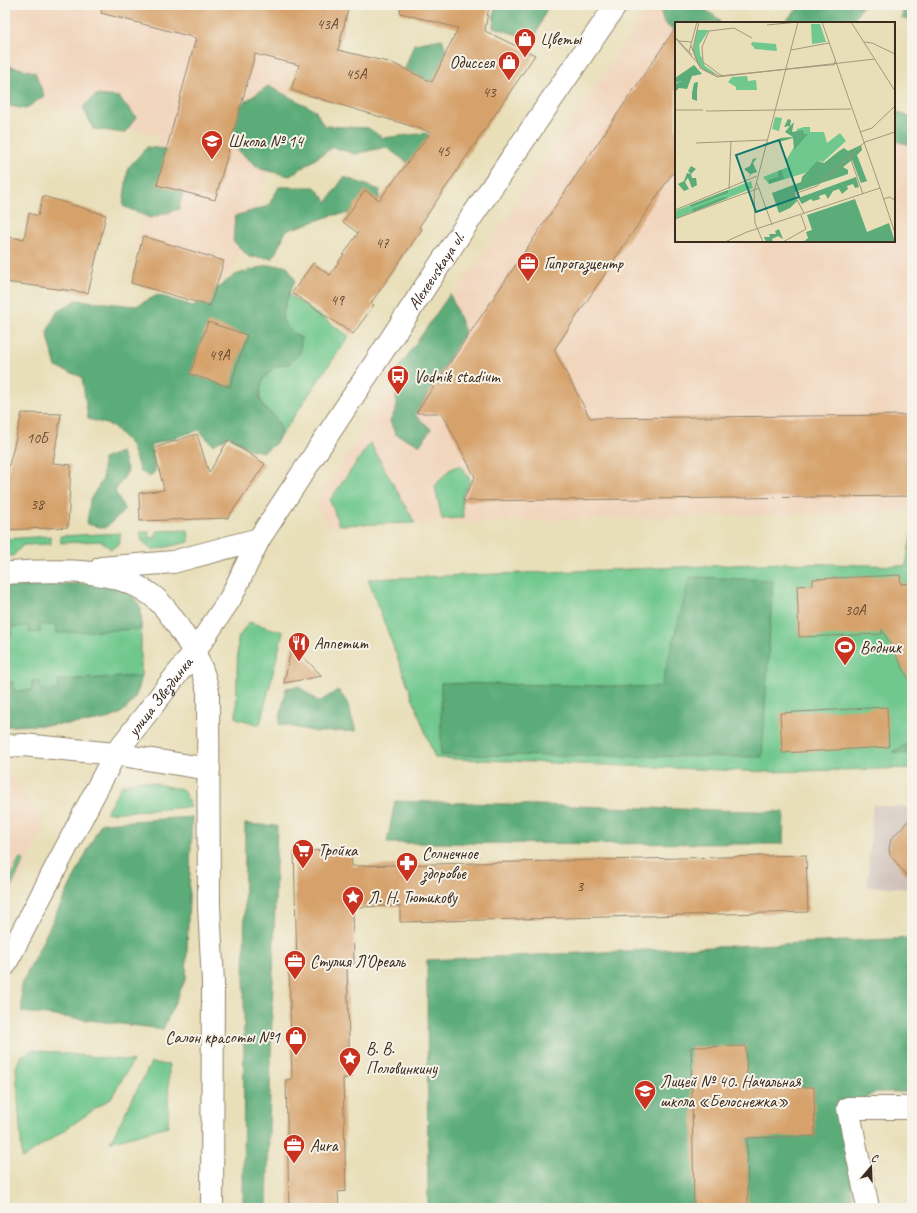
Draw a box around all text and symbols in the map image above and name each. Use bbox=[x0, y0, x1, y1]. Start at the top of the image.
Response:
house number: 43А bbox=[316, 15, 339, 34]
inset map bbox=[675, 22, 895, 242]
shop icon: Цветы bbox=[512, 26, 538, 59]
place label: Цветы bbox=[540, 29, 583, 50]
shop icon: Одиссея bbox=[496, 49, 522, 82]
place label: Одиссея bbox=[450, 52, 495, 73]
house number: 45А bbox=[345, 65, 368, 84]
house number: 43 bbox=[482, 83, 497, 102]
school or university icon: Школа № 14 bbox=[199, 128, 225, 161]
place label: Школа № 14 bbox=[228, 131, 305, 152]
house number: 45 bbox=[436, 142, 451, 161]
street label: Alexeevskaya ul. bbox=[403, 228, 469, 313]
house number: 47 bbox=[375, 234, 390, 253]
office icon: Гипрогазцентр bbox=[515, 250, 541, 283]
place label: Гипрогазцентр bbox=[544, 253, 625, 275]
house number: 49 bbox=[330, 291, 345, 310]
house number: 49А bbox=[208, 346, 231, 365]
bus stop icon: Vodnik stadium bbox=[385, 363, 411, 396]
place label: Vodnik stadium bbox=[414, 366, 501, 387]
house number: 10Б bbox=[26, 429, 50, 448]
house number: 38 bbox=[30, 495, 45, 514]
house number: 30А bbox=[844, 601, 867, 620]
restaurant icon: Аппетит bbox=[286, 630, 312, 663]
place label: Аппетит bbox=[314, 633, 369, 654]
sports icon: Водник bbox=[832, 634, 858, 667]
place label: Водник bbox=[860, 637, 903, 658]
street label: улица Звездинка bbox=[122, 651, 198, 741]
supermarket icon: Тройка bbox=[290, 837, 316, 870]
place label: Тройка bbox=[318, 840, 359, 861]
place label: Солнечное здоровье bbox=[420, 843, 479, 885]
pharmacy icon: Солнечное здоровье bbox=[394, 850, 420, 883]
house number: 3 bbox=[577, 877, 585, 896]
place icon: Л. Н. Тютикову bbox=[340, 884, 366, 917]
place label: Л. Н. Тютикову bbox=[368, 887, 458, 908]
office icon: Стулия Л'Ореаль bbox=[282, 948, 308, 981]
place label: Стулия Л'Ореаль bbox=[310, 951, 407, 972]
shop icon: Салон красоты №1 bbox=[283, 1024, 309, 1057]
place label: Салон красоты №1 bbox=[165, 1027, 281, 1048]
place label: В. В. Половинкину bbox=[366, 1038, 438, 1079]
place icon: В. В. Половинкину bbox=[337, 1045, 363, 1078]
place label: Лицей № 40. Начальная школа «Белоснежка» bbox=[660, 1071, 802, 1112]
school or university icon: Лицей № 40. Начальная школа «Белоснежка» bbox=[632, 1078, 658, 1111]
office icon: Aura bbox=[281, 1132, 307, 1165]
place label: Aura bbox=[310, 1135, 339, 1156]
north arrow bbox=[851, 1147, 891, 1187]
text: С bbox=[869, 1150, 881, 1166]

